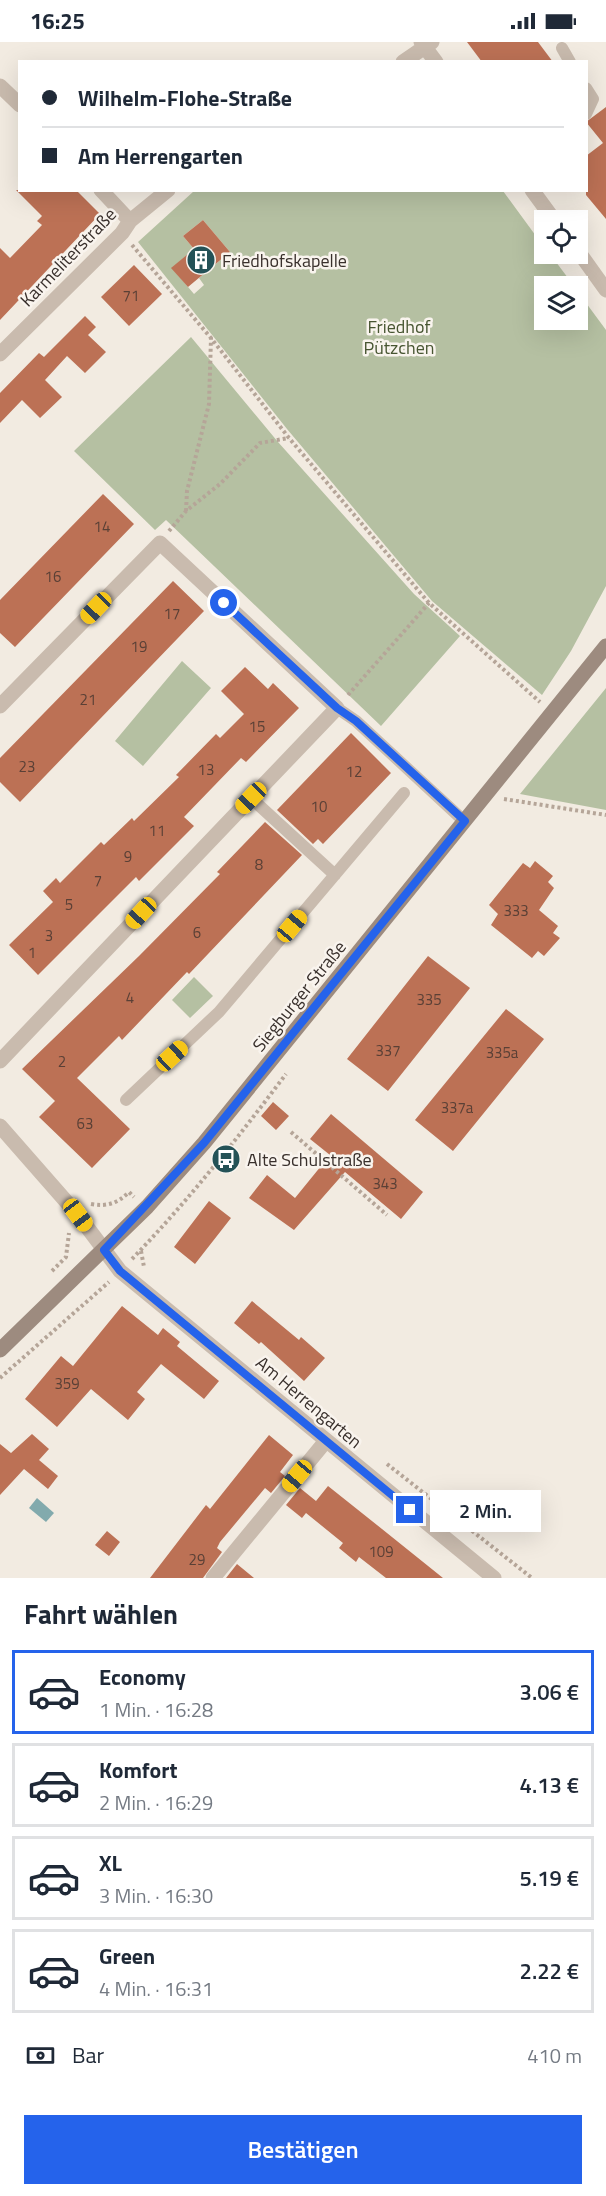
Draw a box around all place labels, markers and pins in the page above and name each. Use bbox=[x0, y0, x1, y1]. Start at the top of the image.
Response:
building icon: Friedhofskapelle bbox=[185, 244, 217, 276]
place label: Friedhofskapelle bbox=[222, 247, 347, 274]
bus stop icon: Alte Schulstraße bbox=[210, 1143, 242, 1175]
place label: Alte Schulstraße bbox=[247, 1146, 372, 1173]

